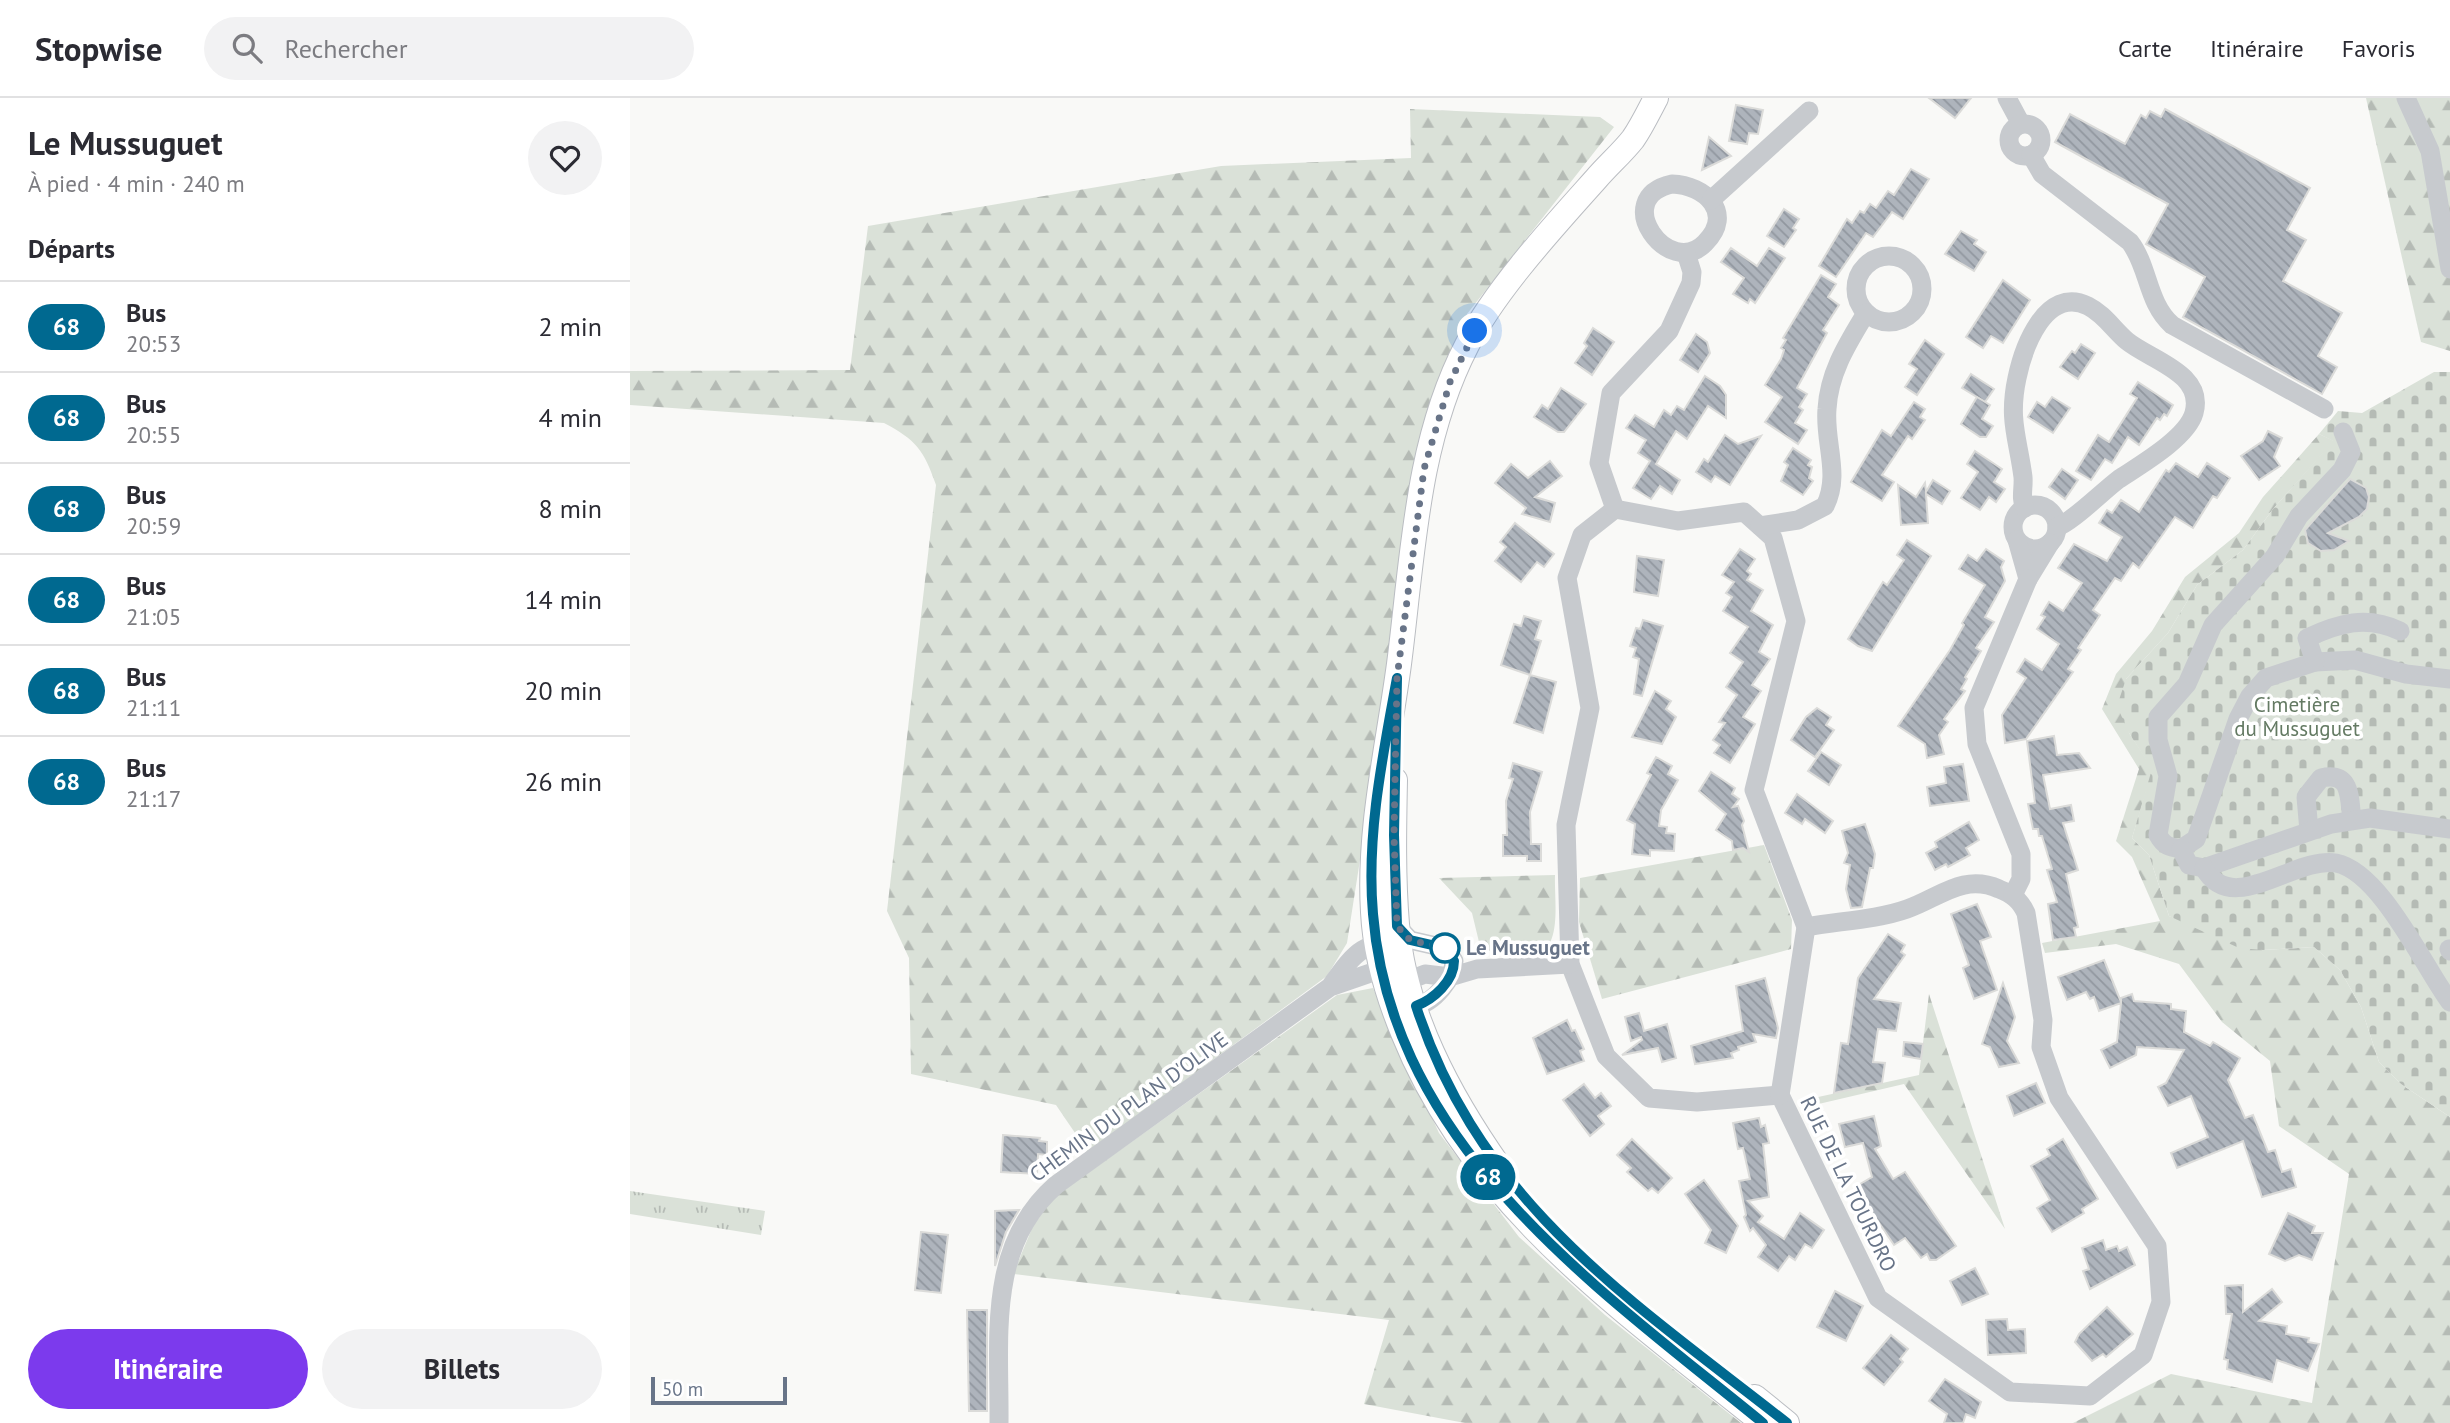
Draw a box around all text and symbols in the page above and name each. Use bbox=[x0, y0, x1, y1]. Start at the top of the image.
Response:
search box bbox=[204, 17, 694, 80]
text: Stopwise bbox=[35, 27, 162, 70]
icon: search bbox=[228, 29, 266, 67]
text: Rechercher bbox=[284, 32, 408, 65]
text: Carte bbox=[2118, 33, 2172, 64]
text: Itinéraire bbox=[2210, 33, 2304, 64]
text: Favoris bbox=[2342, 33, 2415, 64]
text: Le Mussuguet bbox=[28, 121, 222, 164]
button: heart bbox=[528, 121, 602, 195]
text: À pied · 4 min · 240 m bbox=[28, 169, 245, 198]
text: Départs bbox=[28, 232, 115, 265]
text: Bus bbox=[126, 296, 166, 329]
text: 2 min bbox=[539, 310, 602, 343]
text: 68 bbox=[53, 311, 80, 342]
your location bbox=[1457, 313, 1492, 348]
text: 20:53 bbox=[126, 329, 181, 358]
text: Bus bbox=[126, 387, 166, 420]
text: 4 min bbox=[539, 401, 602, 434]
text: 68 bbox=[53, 402, 80, 433]
text: 20:55 bbox=[126, 420, 181, 449]
text: Bus bbox=[126, 478, 166, 511]
text: 8 min bbox=[539, 492, 602, 525]
text: 68 bbox=[53, 493, 80, 524]
text: 20:59 bbox=[126, 511, 181, 540]
text: Bus bbox=[126, 569, 166, 602]
text: 14 min bbox=[524, 583, 602, 616]
text: 68 bbox=[53, 584, 80, 615]
text: 21:05 bbox=[126, 602, 181, 631]
text: Bus bbox=[126, 660, 166, 693]
text: 20 min bbox=[524, 674, 602, 707]
text: 68 bbox=[53, 675, 80, 706]
park label: Cimetière du Mussuguet bbox=[2234, 691, 2360, 742]
text: 21:11 bbox=[126, 693, 181, 722]
text: Bus bbox=[126, 751, 166, 784]
text: 26 min bbox=[524, 765, 602, 798]
text: 68 bbox=[53, 766, 80, 797]
text: 21:17 bbox=[126, 784, 181, 813]
marker: Le Mussuguet bbox=[1430, 933, 1460, 963]
place label: Le Mussuguet bbox=[1466, 934, 1590, 961]
street label: CHEMIN DU PLAN D'OLIVE bbox=[1024, 1026, 1233, 1188]
street label: RUE DE LA TOURDRO bbox=[1794, 1092, 1903, 1276]
line badge: 68 bbox=[1456, 1154, 1519, 1200]
text: 68 bbox=[1474, 1161, 1502, 1192]
button: Itinéraire bbox=[28, 1329, 308, 1409]
button: Billets bbox=[322, 1329, 602, 1409]
scale bar bbox=[651, 1374, 788, 1406]
text: 50 m bbox=[662, 1377, 703, 1401]

